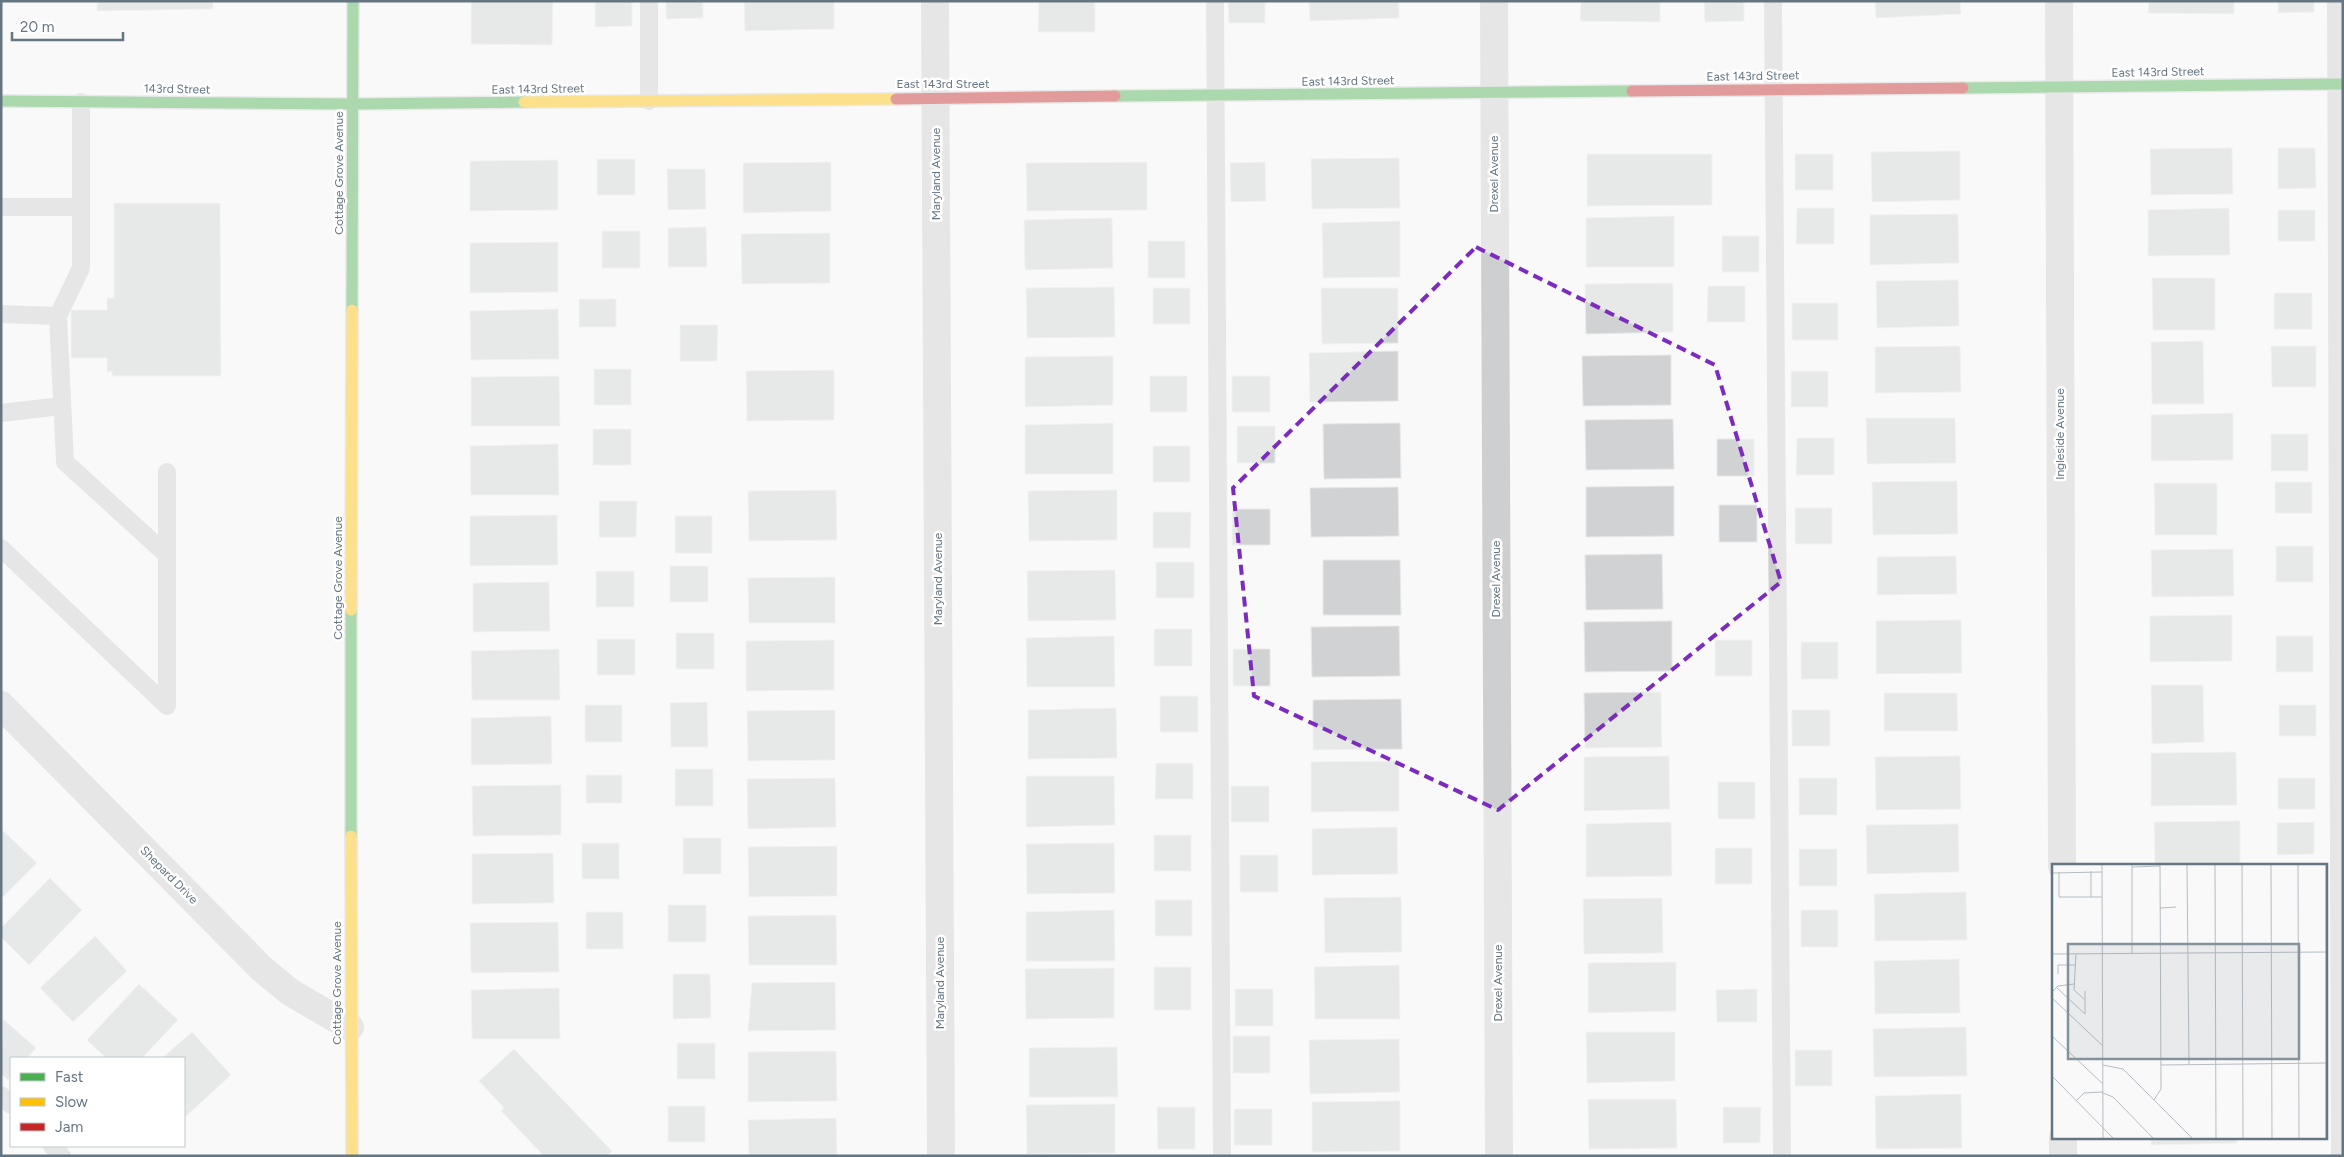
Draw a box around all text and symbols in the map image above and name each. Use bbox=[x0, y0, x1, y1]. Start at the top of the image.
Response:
scale bar bbox=[12, 10, 124, 42]
text: 20 m bbox=[20, 18, 54, 36]
street label: East 143rd Street bbox=[2111, 64, 2205, 80]
street label: East 143rd Street bbox=[1706, 68, 1800, 84]
street label: East 143rd Street bbox=[1301, 73, 1395, 89]
street label: East 143rd Street bbox=[897, 77, 990, 91]
street label: 143rd Street bbox=[144, 81, 211, 97]
street label: East 143rd Street bbox=[491, 81, 585, 97]
street label: Cottage Grove Avenue bbox=[332, 111, 346, 235]
street label: Maryland Avenue bbox=[929, 127, 943, 220]
street label: Drexel Avenue bbox=[1487, 135, 1501, 213]
street label: Ingleside Avenue bbox=[2053, 388, 2067, 480]
street label: Cottage Grove Avenue bbox=[331, 516, 345, 640]
street label: Maryland Avenue bbox=[931, 532, 945, 625]
street label: Drexel Avenue bbox=[1489, 540, 1503, 618]
street label: Shepard Drive bbox=[137, 843, 201, 907]
inset map bbox=[2052, 864, 2326, 1140]
street label: Cottage Grove Avenue bbox=[330, 921, 344, 1045]
street label: Maryland Avenue bbox=[933, 936, 947, 1029]
street label: Drexel Avenue bbox=[1491, 944, 1505, 1022]
legend bbox=[10, 1057, 185, 1147]
text: Fast bbox=[55, 1068, 84, 1086]
text: Slow bbox=[55, 1093, 88, 1111]
text: Jam bbox=[55, 1118, 83, 1136]

